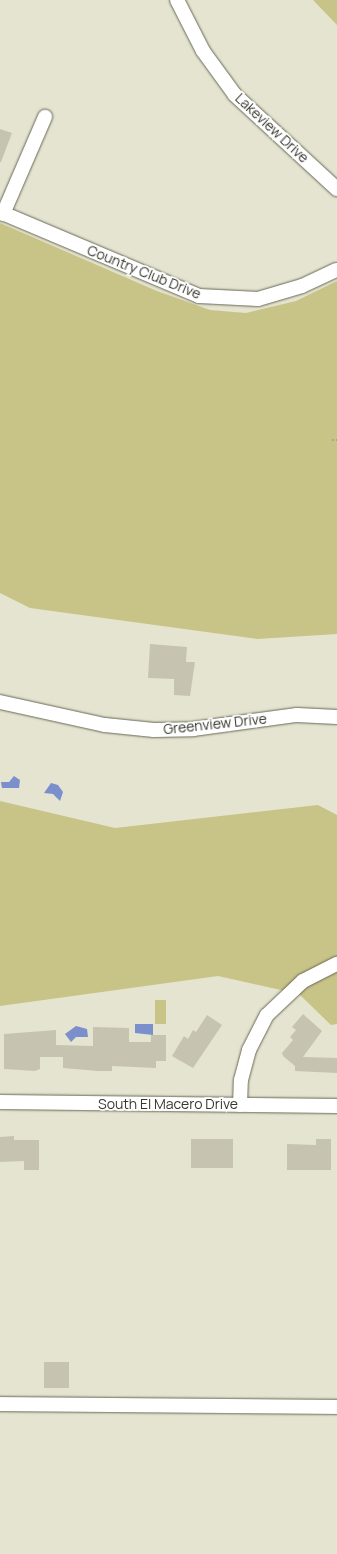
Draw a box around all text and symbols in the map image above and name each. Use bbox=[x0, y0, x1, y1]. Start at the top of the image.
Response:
street label: Lakeview Drive bbox=[232, 90, 312, 166]
street label: Country Club Drive bbox=[85, 242, 203, 302]
street label: Greenview Drive bbox=[163, 710, 267, 738]
street label: South El Macero Drive bbox=[98, 1096, 238, 1112]

